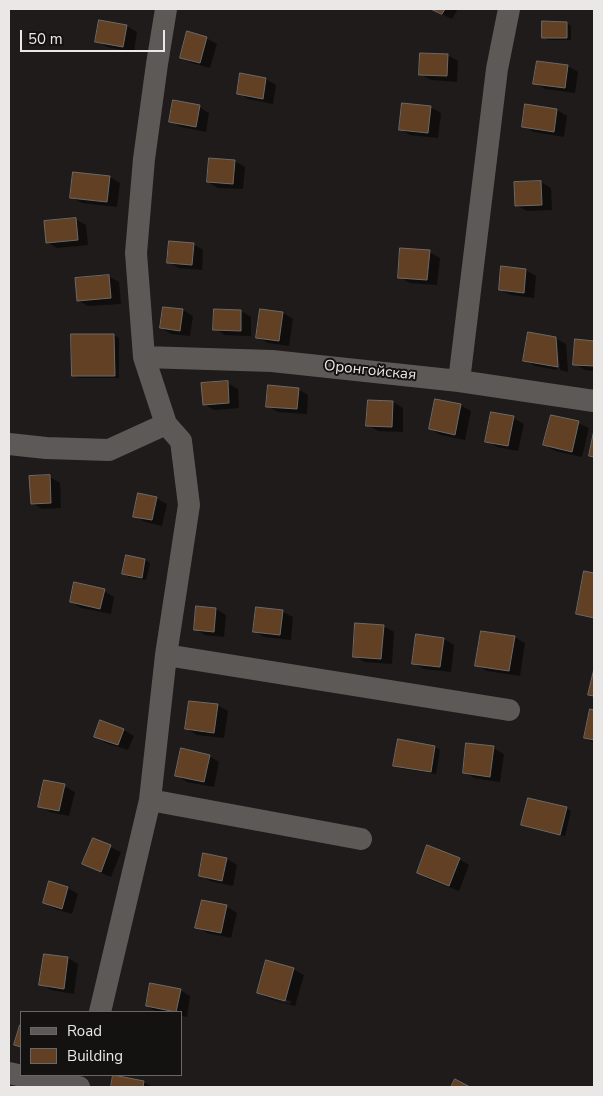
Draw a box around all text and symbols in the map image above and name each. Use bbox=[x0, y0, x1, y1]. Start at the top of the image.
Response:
scale bar bbox=[22, 20, 168, 52]
text: 50 m bbox=[28, 29, 63, 49]
street label: Оронгойская bbox=[323, 357, 417, 385]
legend bbox=[20, 1011, 182, 1076]
text: Road bbox=[67, 1021, 102, 1041]
text: Building bbox=[67, 1046, 123, 1066]

